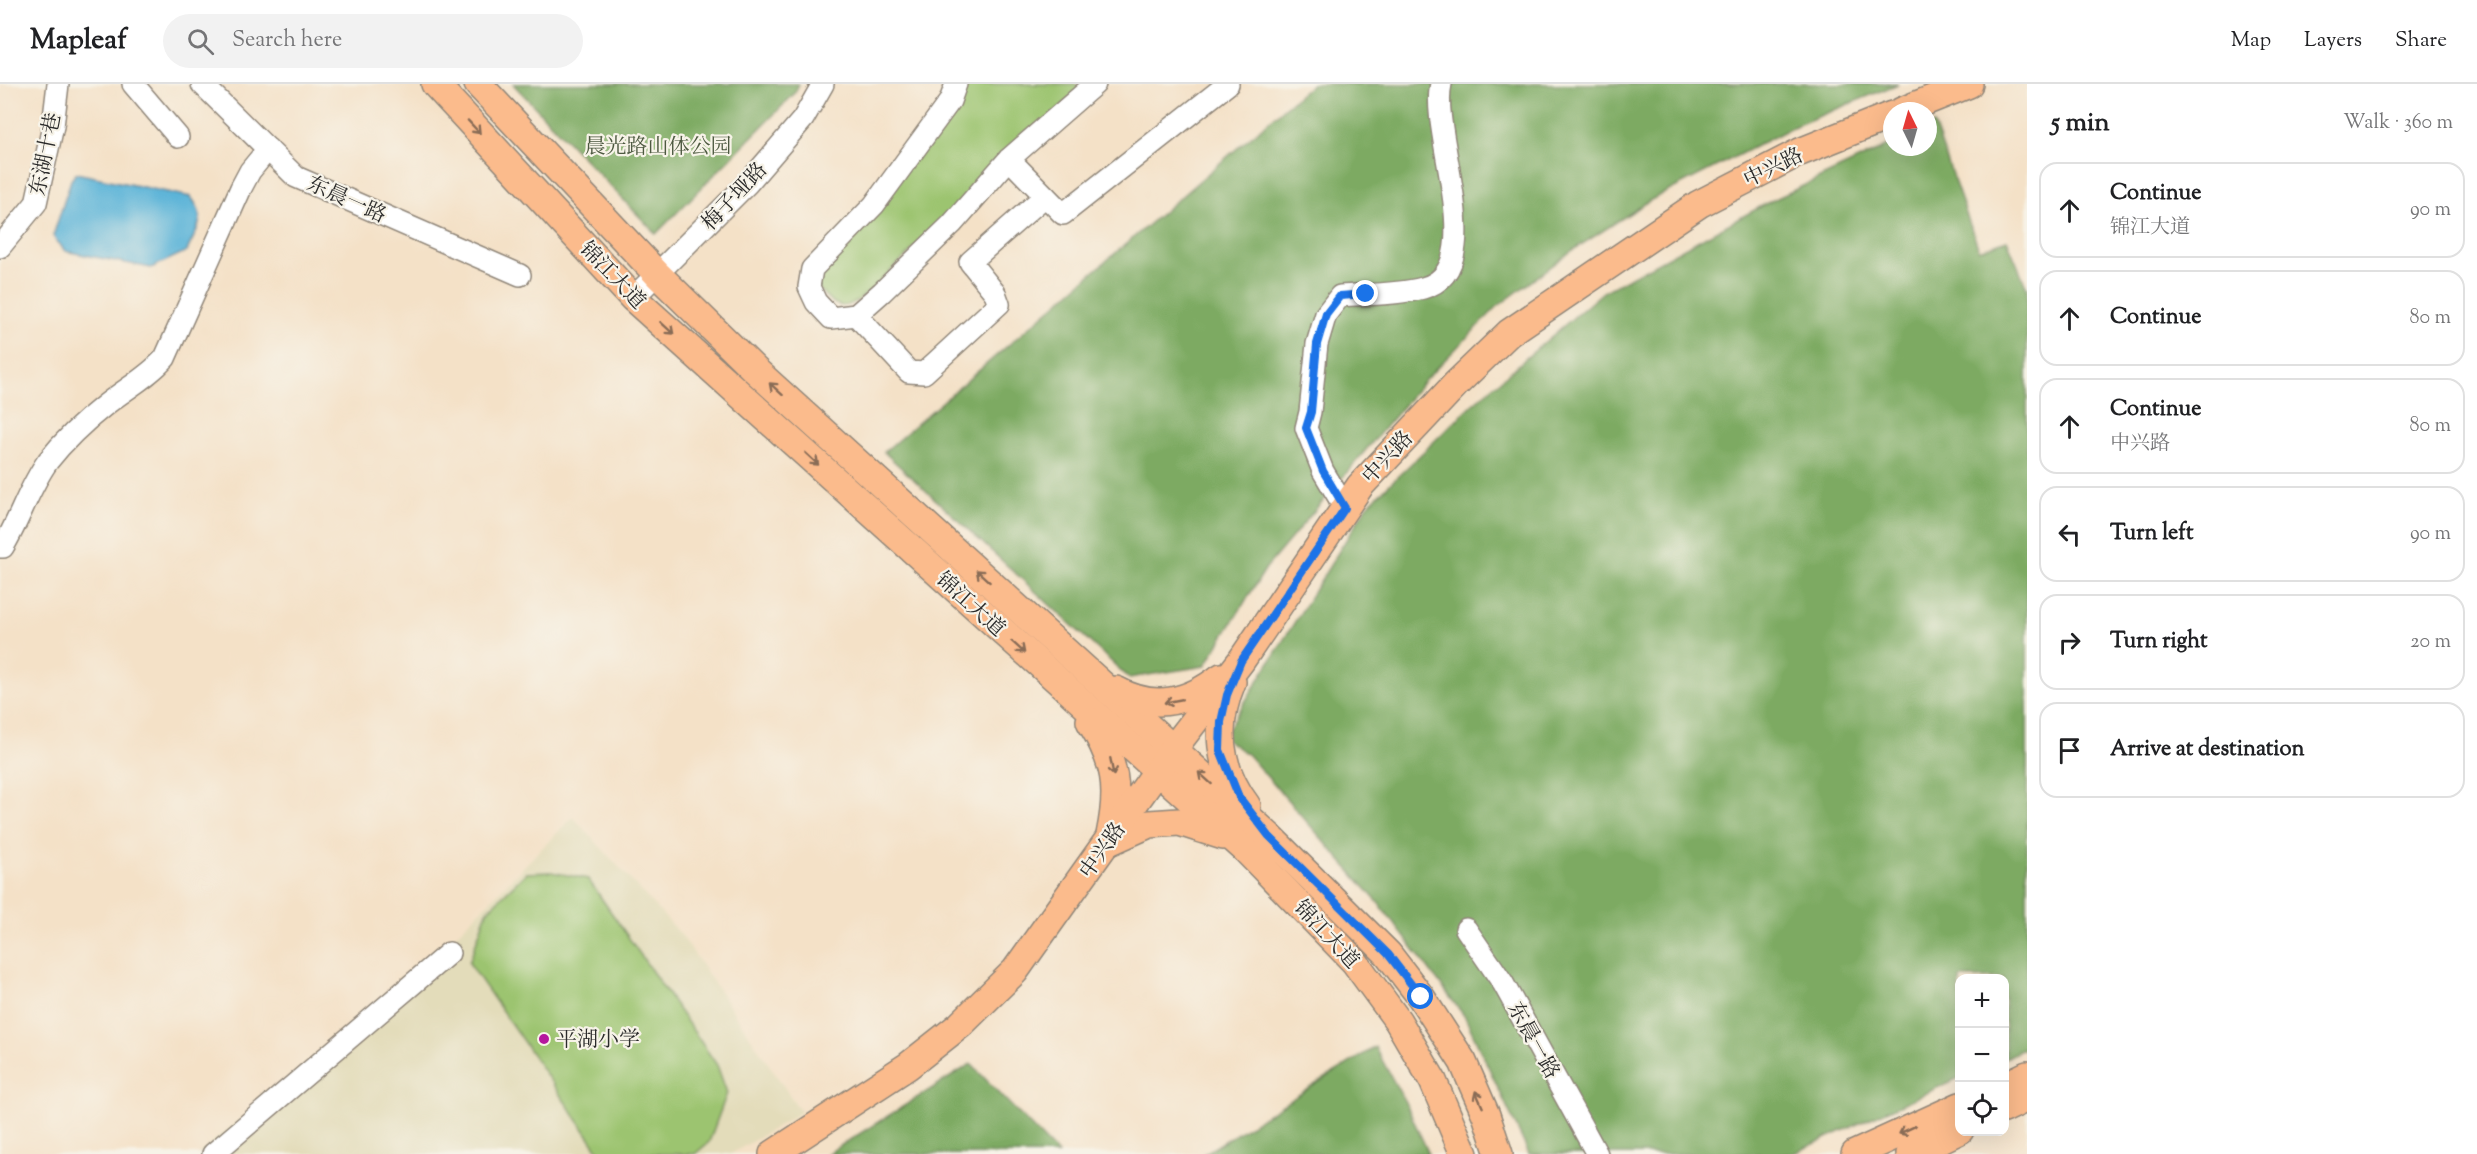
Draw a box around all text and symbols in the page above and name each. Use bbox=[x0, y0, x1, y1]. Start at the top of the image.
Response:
search box bbox=[163, 14, 583, 68]
text: Mapleaf bbox=[30, 21, 127, 61]
icon: search bbox=[184, 25, 217, 58]
text: Search here bbox=[232, 25, 342, 57]
text: Map bbox=[2231, 26, 2271, 56]
text: Layers bbox=[2304, 26, 2362, 56]
text: Share bbox=[2395, 26, 2447, 56]
north arrow bbox=[1883, 102, 1937, 156]
text: 5 min bbox=[2051, 105, 2110, 142]
text: Walk · 360 m bbox=[2343, 109, 2453, 138]
street label: 东湖十巷 bbox=[24, 110, 70, 198]
one-way arrow bbox=[467, 119, 481, 134]
park label: 晨光路山体公园 bbox=[585, 133, 732, 163]
street label: 中兴路 bbox=[1739, 142, 1809, 196]
street label: 梅子垭路 bbox=[696, 156, 775, 238]
street label: 东晨一路 bbox=[302, 170, 391, 232]
text: Continue bbox=[2110, 178, 2201, 210]
icon: ahead bbox=[2053, 194, 2086, 227]
text: 90 m bbox=[2410, 196, 2451, 225]
text: 锦江大道 bbox=[2110, 214, 2190, 243]
street label: 锦江大道 bbox=[572, 236, 652, 317]
route end bbox=[1352, 280, 1378, 306]
icon: ahead bbox=[2053, 302, 2086, 335]
text: Continue bbox=[2110, 302, 2201, 334]
text: 80 m bbox=[2410, 304, 2451, 333]
one-way arrow bbox=[659, 321, 674, 335]
one-way arrow bbox=[769, 382, 784, 396]
text: Continue bbox=[2110, 394, 2201, 426]
icon: ahead bbox=[2053, 410, 2086, 443]
text: 80 m bbox=[2410, 412, 2451, 441]
street label: 中兴路 bbox=[1356, 425, 1421, 492]
text: 中兴路 bbox=[2110, 430, 2170, 459]
one-way arrow bbox=[804, 452, 819, 466]
icon: left bbox=[2053, 518, 2086, 551]
text: Turn left bbox=[2110, 518, 2193, 550]
text: 90 m bbox=[2410, 520, 2451, 549]
street label: 锦江大道 bbox=[928, 566, 1011, 645]
one-way arrow bbox=[975, 569, 990, 583]
icon: right bbox=[2053, 626, 2086, 659]
text: Turn right bbox=[2110, 626, 2207, 658]
text: 20 m bbox=[2410, 628, 2451, 657]
one-way arrow bbox=[1011, 640, 1026, 654]
one-way arrow bbox=[1164, 696, 1184, 707]
icon: arrive bbox=[2053, 734, 2086, 767]
text: Arrive at destination bbox=[2110, 734, 2305, 766]
one-way arrow bbox=[1107, 757, 1118, 776]
one-way arrow bbox=[1198, 771, 1213, 785]
street label: 中兴路 bbox=[1073, 817, 1134, 886]
street label: 锦江大道 bbox=[1286, 894, 1365, 976]
map controls bbox=[1955, 974, 2009, 1136]
button: + bbox=[1955, 974, 2009, 1028]
route start bbox=[1407, 983, 1433, 1009]
street label: 东晨一路 bbox=[1499, 997, 1566, 1085]
place label: 平湖小学 bbox=[556, 1026, 640, 1056]
button: − bbox=[1955, 1028, 2009, 1082]
marker: 平湖小学 bbox=[537, 1032, 551, 1046]
button: locate bbox=[1955, 1082, 2009, 1136]
one-way arrow bbox=[1473, 1090, 1484, 1109]
one-way arrow bbox=[1899, 1125, 1917, 1136]

